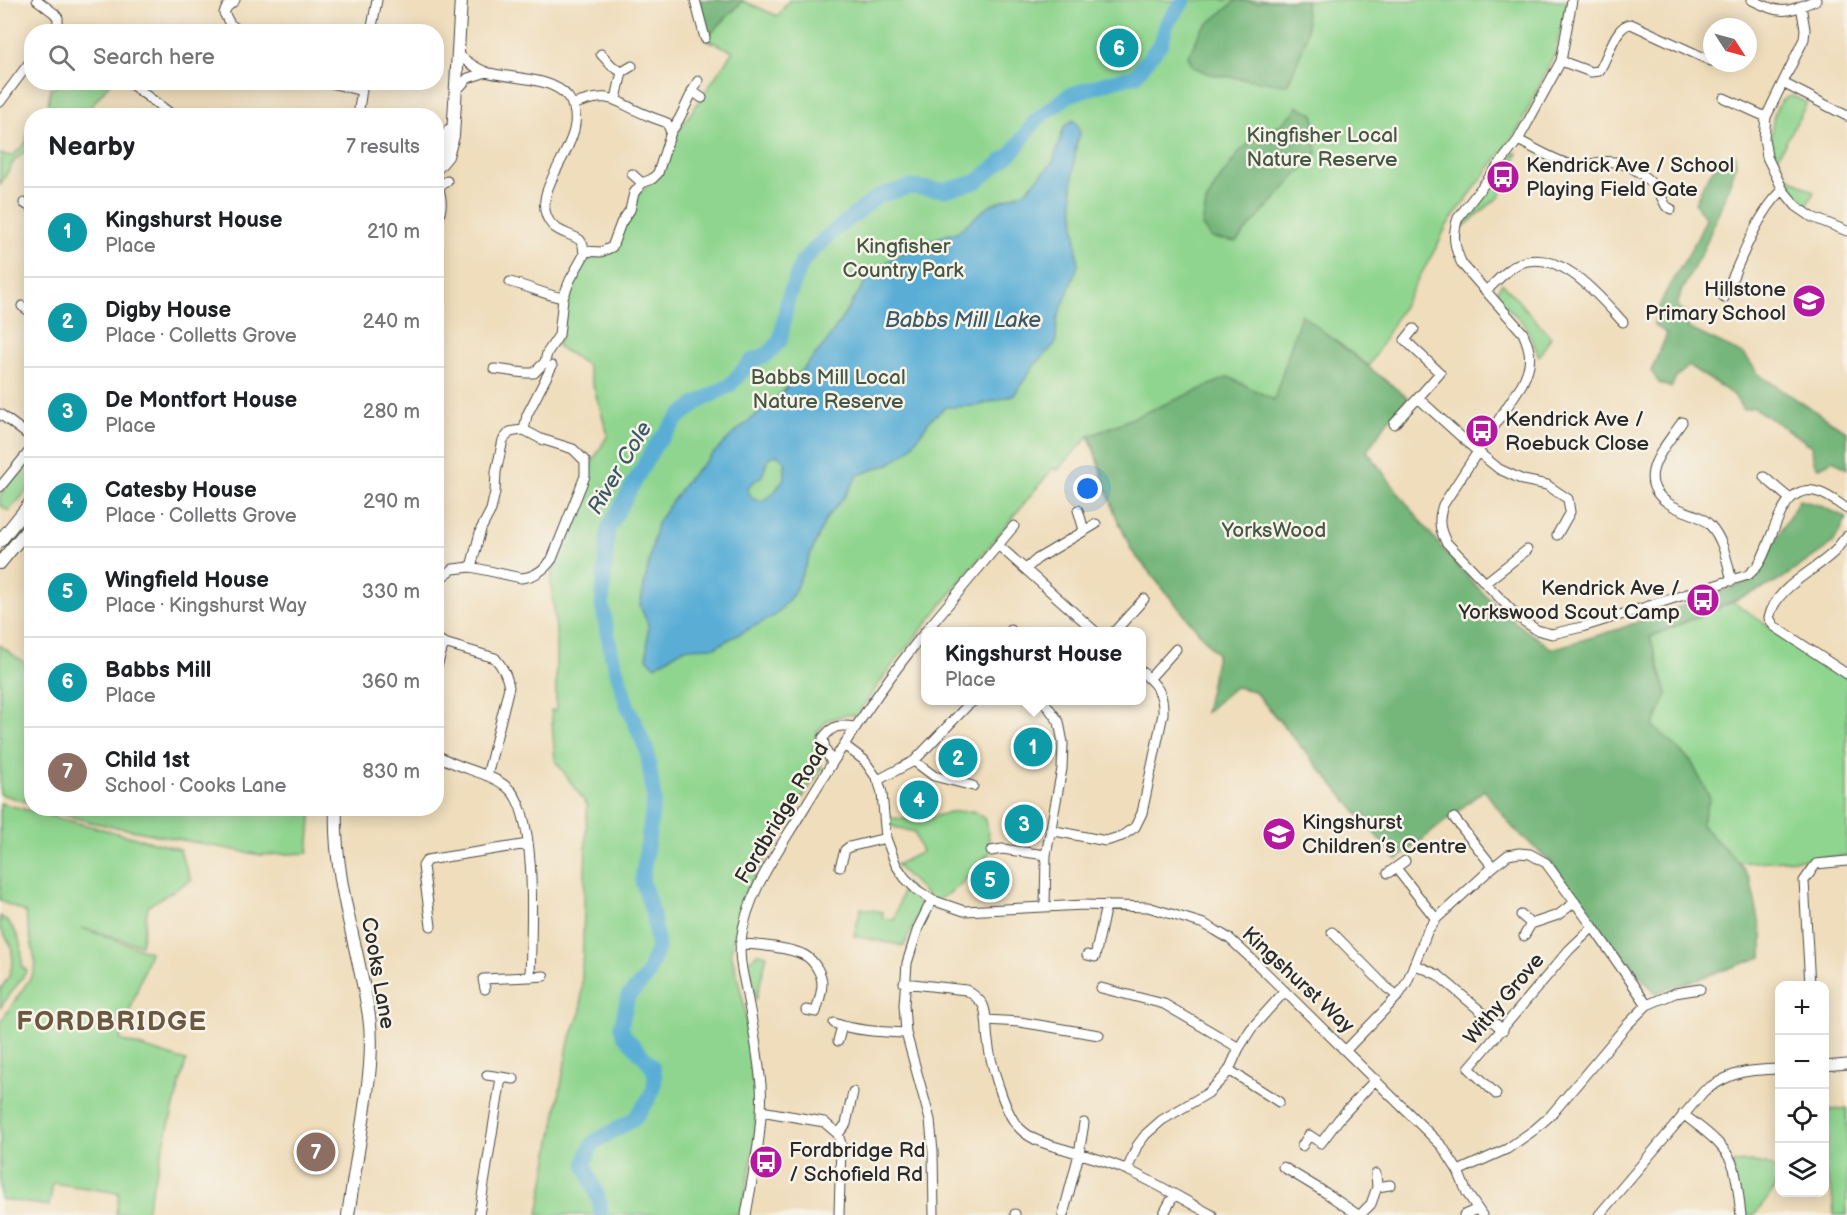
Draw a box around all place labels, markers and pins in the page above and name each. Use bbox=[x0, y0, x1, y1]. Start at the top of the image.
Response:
pin: 6 bbox=[1100, 26, 1138, 70]
place label: Kendrick Ave / School Playing Field Gate bbox=[1526, 153, 1734, 202]
bus stop icon: Kendrick Ave / School Playing Field Gate bbox=[1485, 159, 1521, 195]
place label: Hillstone Primary School bbox=[1645, 277, 1786, 326]
school or university icon: Hillstone Primary School bbox=[1791, 283, 1827, 319]
place label: Kendrick Ave / Roebuck Close bbox=[1505, 407, 1649, 456]
bus stop icon: Kendrick Ave / Roebuck Close bbox=[1464, 413, 1500, 449]
place label: Kendrick Ave / Yorkswood Scout Camp bbox=[1458, 576, 1680, 625]
bus stop icon: Kendrick Ave / Yorkswood Scout Camp bbox=[1685, 582, 1721, 618]
pin: 1 bbox=[1014, 724, 1052, 770]
pin: 2 bbox=[938, 736, 978, 780]
pin: 4 bbox=[900, 778, 938, 822]
pin: 3 bbox=[1004, 802, 1044, 846]
place label: Kingshurst Children’s Centre bbox=[1302, 810, 1467, 859]
school or university icon: Kingshurst Children’s Centre bbox=[1261, 816, 1297, 852]
pin: 5 bbox=[970, 858, 1010, 902]
pin: 7 bbox=[296, 1130, 336, 1174]
place label: Fordbridge Rd / Schofield Rd bbox=[789, 1138, 926, 1187]
bus stop icon: Fordbridge Rd / Schofield Rd bbox=[748, 1144, 784, 1180]

